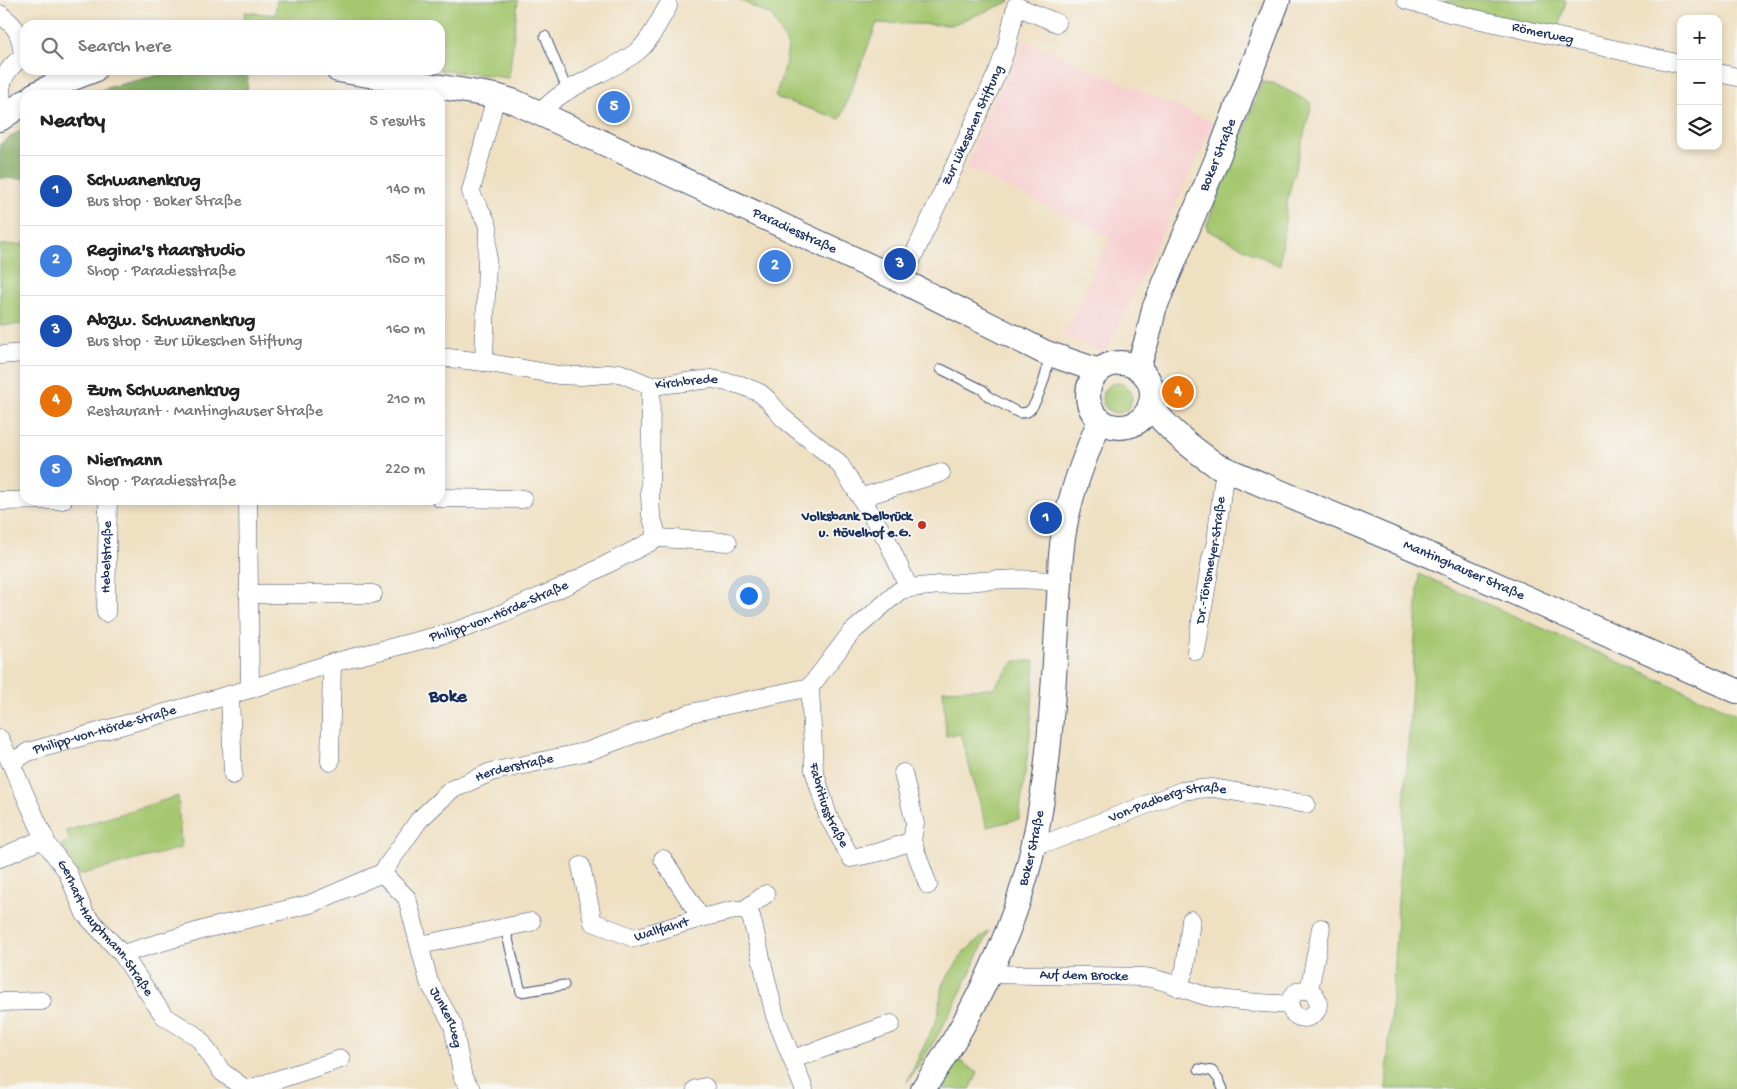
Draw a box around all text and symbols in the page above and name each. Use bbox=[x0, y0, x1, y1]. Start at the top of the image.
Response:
map controls bbox=[1677, 15, 1722, 150]
button: + bbox=[1677, 15, 1722, 60]
street label: Römerweg bbox=[1510, 19, 1575, 49]
search box bbox=[20, 20, 445, 75]
icon: search bbox=[38, 34, 66, 62]
text: Search here bbox=[78, 36, 172, 59]
button: − bbox=[1677, 60, 1722, 105]
street label: Zur Lükeschen Stiftung bbox=[938, 63, 1008, 188]
pin: 5 bbox=[598, 88, 630, 126]
button: layers bbox=[1677, 105, 1722, 150]
text: Nearby bbox=[40, 110, 105, 135]
text: 5 results bbox=[370, 113, 425, 132]
street label: Boker Straße bbox=[1196, 116, 1241, 195]
text: Schwanenkrug bbox=[87, 170, 201, 193]
text: 1 bbox=[53, 181, 59, 200]
text: 140 m bbox=[387, 181, 425, 200]
text: Bus stop · Boker Straße bbox=[87, 193, 241, 212]
street label: Paradiesstraße bbox=[749, 204, 840, 258]
text: Regina's Haarstudio bbox=[87, 240, 245, 263]
pin: 3 bbox=[884, 245, 916, 283]
pin: 2 bbox=[759, 247, 791, 285]
text: 2 bbox=[52, 251, 60, 270]
text: 150 m bbox=[386, 251, 425, 270]
text: Shop · Paradiesstraße bbox=[87, 263, 236, 282]
text: Abzw. Schwanenkrug bbox=[87, 310, 255, 333]
text: 3 bbox=[52, 321, 60, 340]
text: 160 m bbox=[386, 321, 425, 340]
text: Bus stop · Zur Lükeschen Stiftung bbox=[87, 333, 302, 352]
street label: Kirchbrede bbox=[654, 370, 720, 394]
pin: 4 bbox=[1162, 373, 1194, 411]
text: Zum Schwanenkrug bbox=[87, 380, 240, 403]
text: 4 bbox=[52, 391, 60, 410]
text: 210 m bbox=[386, 391, 425, 410]
text: Restaurant · Mantinghauser Straße bbox=[87, 403, 323, 422]
text: Niermann bbox=[87, 450, 162, 473]
text: 5 bbox=[52, 461, 60, 480]
text: 220 m bbox=[385, 461, 425, 480]
text: Shop · Paradiesstraße bbox=[87, 473, 236, 492]
street label: Dr.-Tönsmeyer-Straße bbox=[1192, 495, 1230, 626]
pin: 1 bbox=[1030, 499, 1062, 537]
place label: Volksbank Delbrück u. Hövelhof e.G. bbox=[801, 509, 914, 542]
marker: Volksbank Delbrück u. Hövelhof e.G. bbox=[916, 519, 928, 531]
street label: Hebelstraße bbox=[98, 520, 116, 593]
street label: Mantinghauser Straße bbox=[1401, 536, 1528, 605]
street label: Philipp-von-Hörde-Straße bbox=[427, 577, 572, 646]
your location bbox=[736, 583, 762, 609]
district label: Boke bbox=[428, 686, 468, 709]
street label: Philipp-von-Hörde-Straße bbox=[30, 702, 179, 759]
street label: Herderstraße bbox=[473, 750, 556, 786]
street label: Fabritiusstraße bbox=[805, 761, 853, 851]
street label: Von-Padberg-Straße bbox=[1105, 779, 1229, 827]
street label: Boker Straße bbox=[1015, 808, 1049, 889]
street label: Gerhart-Hauptmann-Straße bbox=[53, 856, 157, 1000]
street label: Wallfahrt bbox=[632, 913, 692, 946]
street label: Auf dem Brocke bbox=[1039, 966, 1129, 985]
street label: Junkerweg bbox=[425, 984, 466, 1049]

